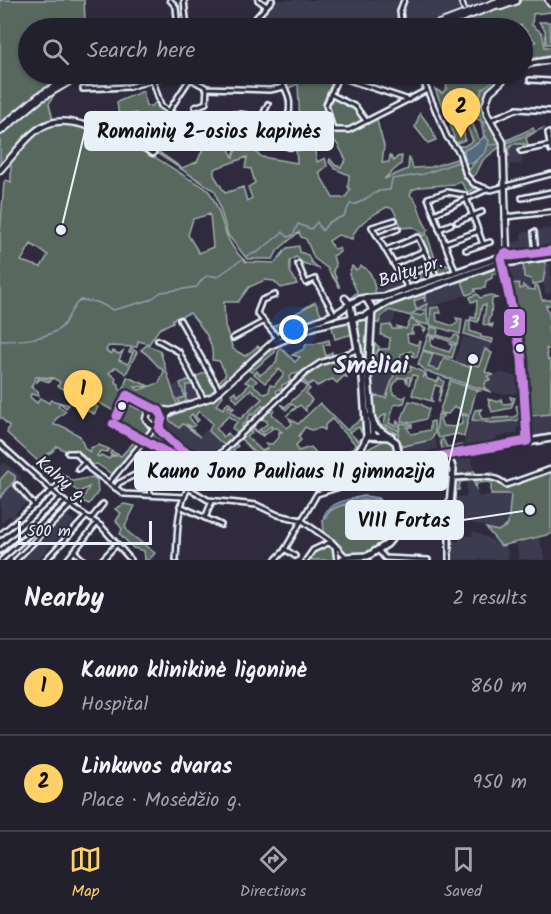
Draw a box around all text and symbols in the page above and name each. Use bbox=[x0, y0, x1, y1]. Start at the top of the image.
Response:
search box bbox=[18, 18, 533, 84]
text: Search here bbox=[87, 34, 195, 69]
icon: search bbox=[39, 35, 72, 68]
pin: 2 bbox=[442, 88, 480, 138]
callout: Romainių 2-osios kapinės bbox=[85, 112, 333, 150]
text: Romainių 2-osios kapinės bbox=[97, 117, 322, 149]
street label: Baltų pr. bbox=[375, 248, 446, 296]
line badge: 3 bbox=[503, 308, 526, 337]
text: 3 bbox=[510, 311, 520, 336]
your location bbox=[279, 315, 308, 344]
unlabelled marker bbox=[514, 342, 526, 354]
district label: Smėliai bbox=[334, 347, 409, 386]
pin: 1 bbox=[64, 370, 103, 420]
unlabelled marker bbox=[116, 400, 128, 412]
street label: Kalnų g. bbox=[28, 449, 94, 511]
callout: Kauno Jono Pauliaus II gimnazija bbox=[135, 452, 447, 490]
text: Kauno Jono Pauliaus II gimnazija bbox=[147, 457, 435, 489]
callout: VIII Fortas bbox=[346, 501, 463, 539]
text: VIII Fortas bbox=[358, 506, 451, 538]
scale bar bbox=[18, 518, 152, 546]
text: 500 m bbox=[27, 519, 71, 544]
text: Nearby bbox=[24, 578, 104, 620]
text: 2 results bbox=[452, 583, 527, 615]
text: Kauno klinikinė ligoninė bbox=[81, 654, 307, 689]
text: 1 bbox=[40, 671, 47, 703]
text: 860 m bbox=[470, 671, 527, 703]
text: Hospital bbox=[81, 689, 148, 721]
text: Linkuvos dvaras bbox=[81, 750, 232, 785]
text: 2 bbox=[38, 767, 49, 799]
text: 950 m bbox=[473, 767, 527, 799]
text: Place · Mosėdžio g. bbox=[81, 785, 242, 817]
tab: Map bbox=[69, 843, 102, 904]
tab: Directions bbox=[240, 843, 306, 904]
tab: Saved bbox=[444, 843, 482, 904]

